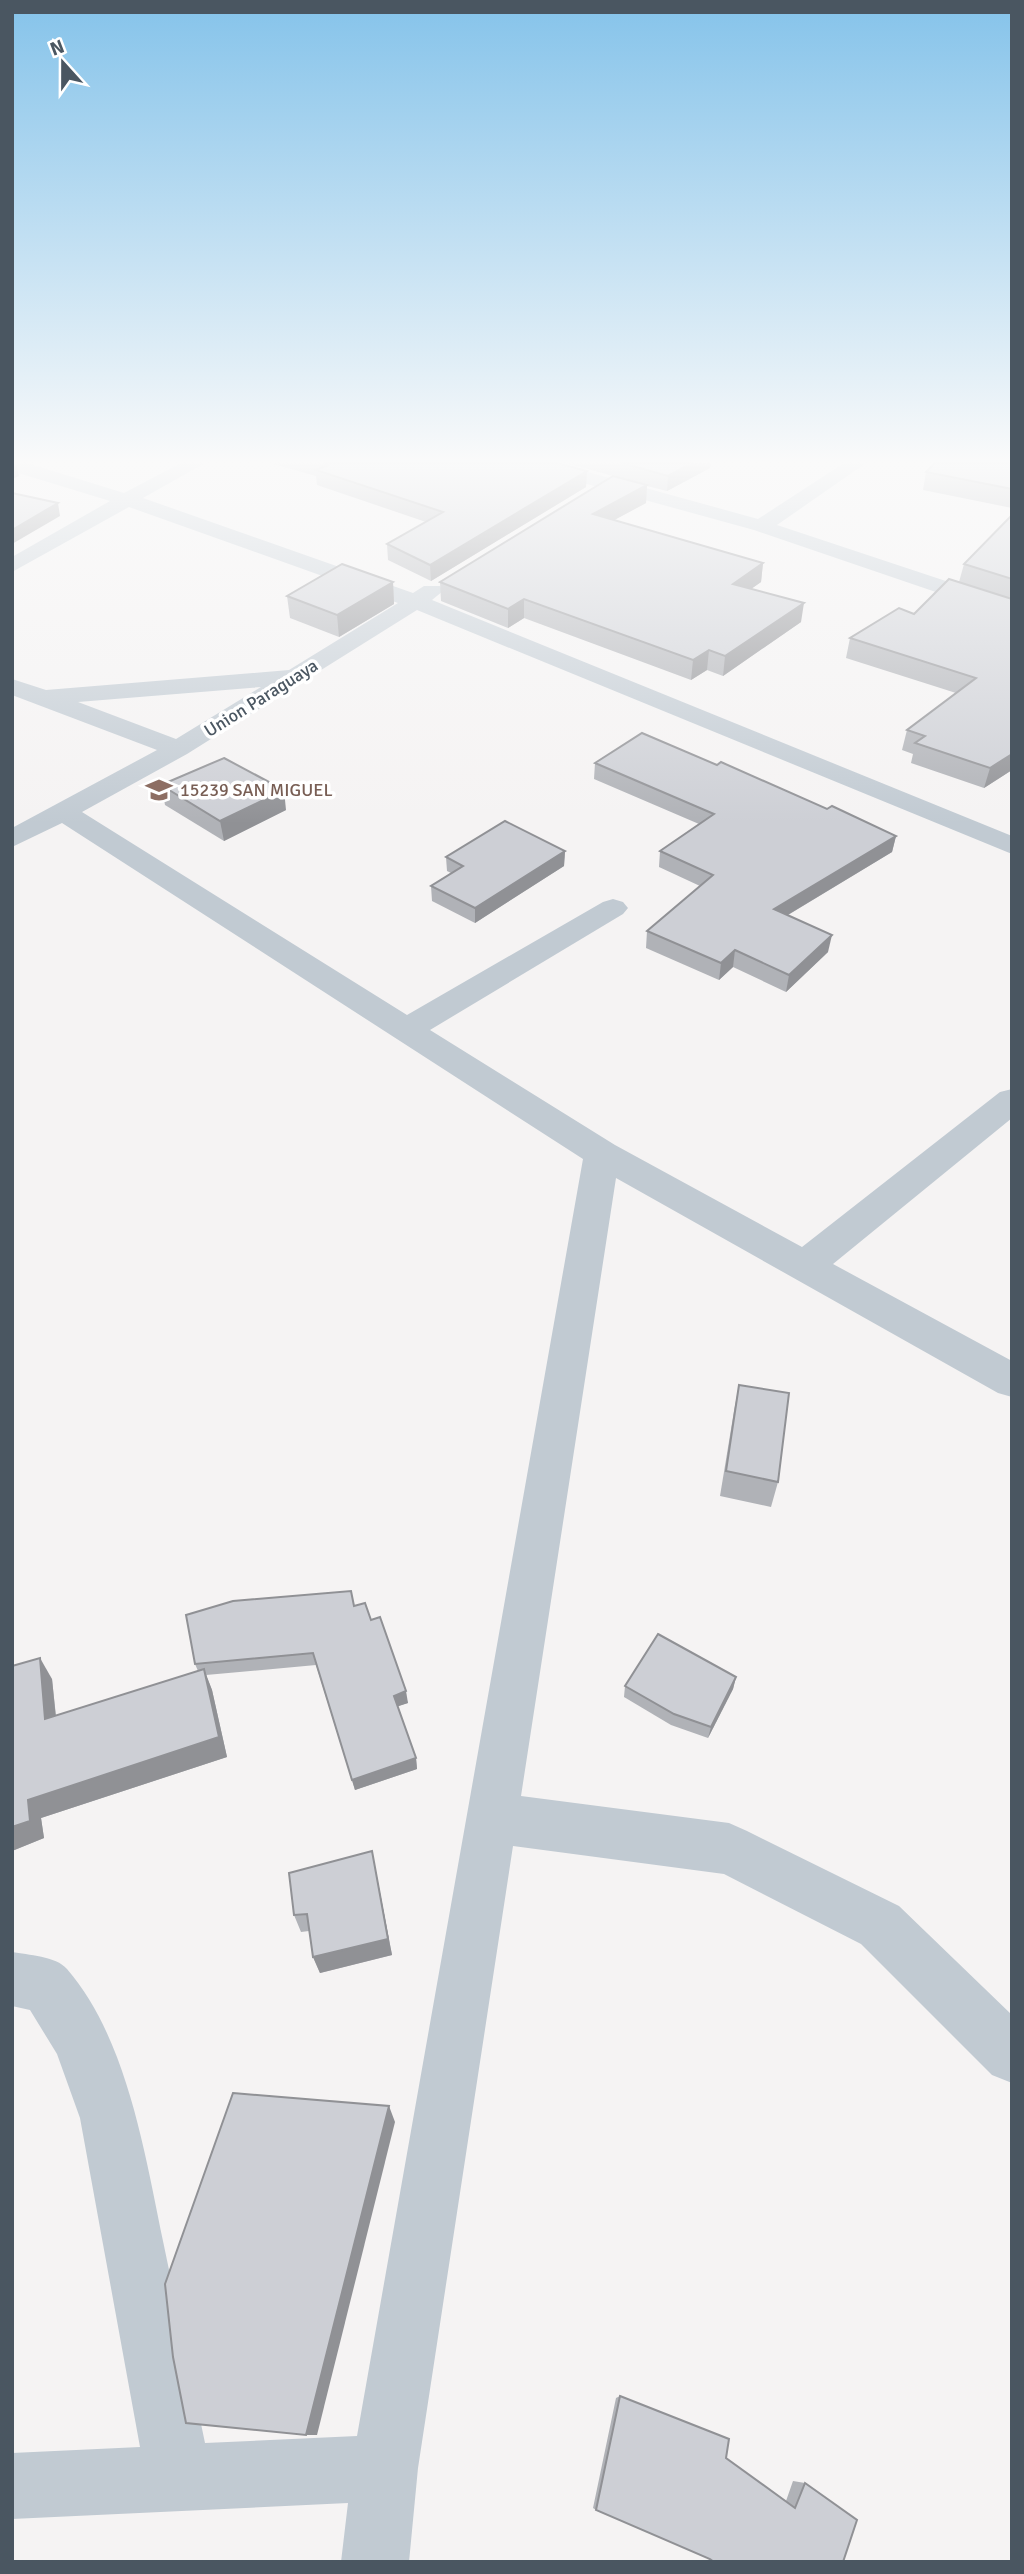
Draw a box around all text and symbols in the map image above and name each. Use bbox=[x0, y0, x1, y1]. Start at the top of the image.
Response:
north arrow bbox=[28, 28, 98, 98]
text: N bbox=[47, 34, 68, 62]
street label: Union Paraguaya bbox=[200, 654, 322, 742]
school or university icon: 15239 SAN MIGUEL bbox=[144, 775, 174, 805]
place label: 15239 SAN MIGUEL bbox=[180, 779, 333, 801]

